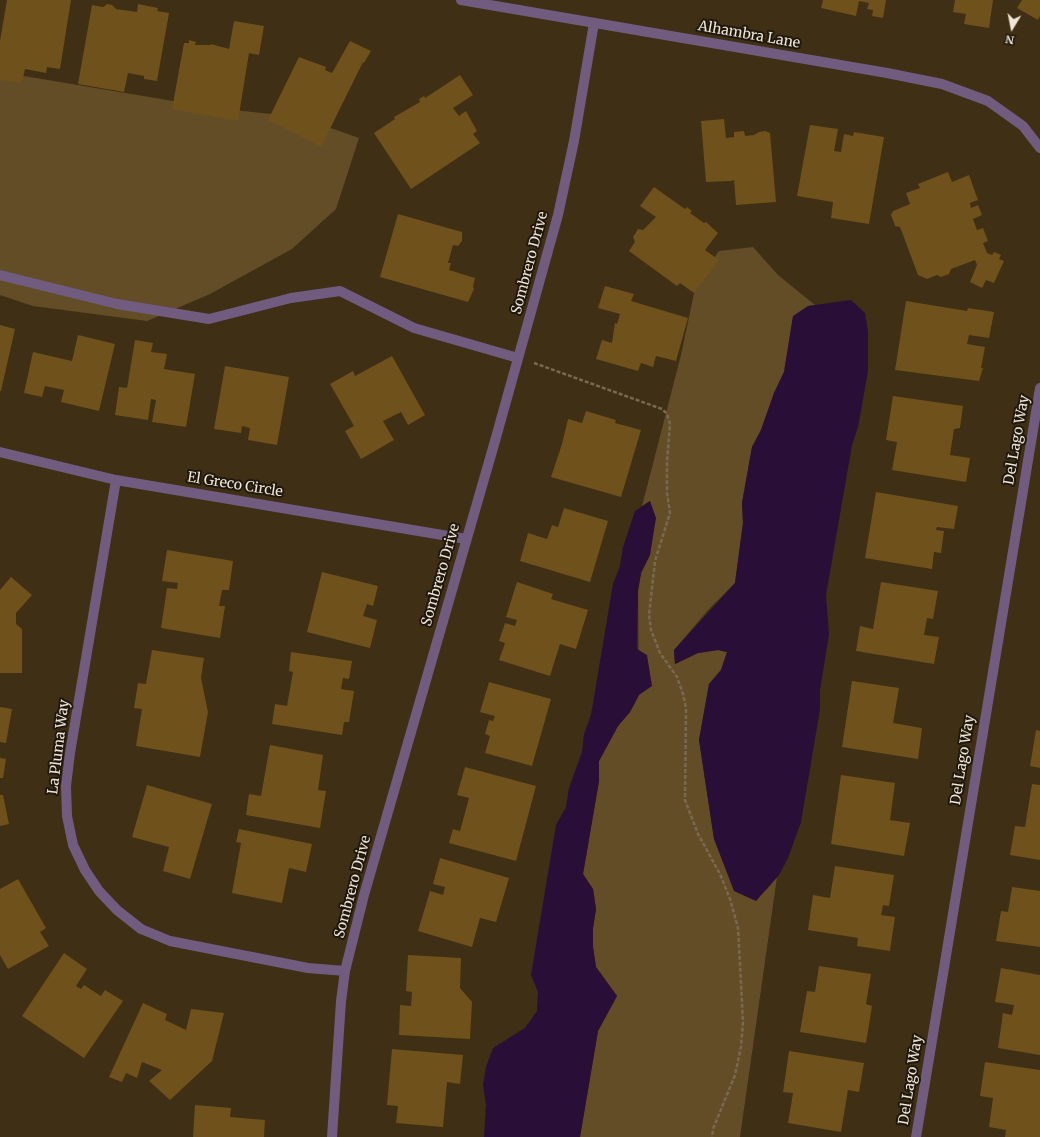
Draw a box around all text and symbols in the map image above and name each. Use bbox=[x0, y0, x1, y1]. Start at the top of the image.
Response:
north arrow bbox=[992, 8, 1032, 48]
street label: Alhambra Lane bbox=[697, 18, 801, 52]
text: N bbox=[1004, 32, 1015, 47]
street label: Sombrero Drive bbox=[508, 210, 552, 316]
street label: Del Lago Way bbox=[1001, 394, 1033, 486]
street label: El Greco Circle bbox=[186, 469, 284, 501]
street label: Sombrero Drive bbox=[418, 522, 464, 628]
street label: La Pluma Way bbox=[45, 699, 73, 795]
street label: Del Lago Way bbox=[948, 714, 978, 806]
street label: Sombrero Drive bbox=[331, 834, 375, 940]
street label: Del Lago Way bbox=[896, 1034, 926, 1126]

